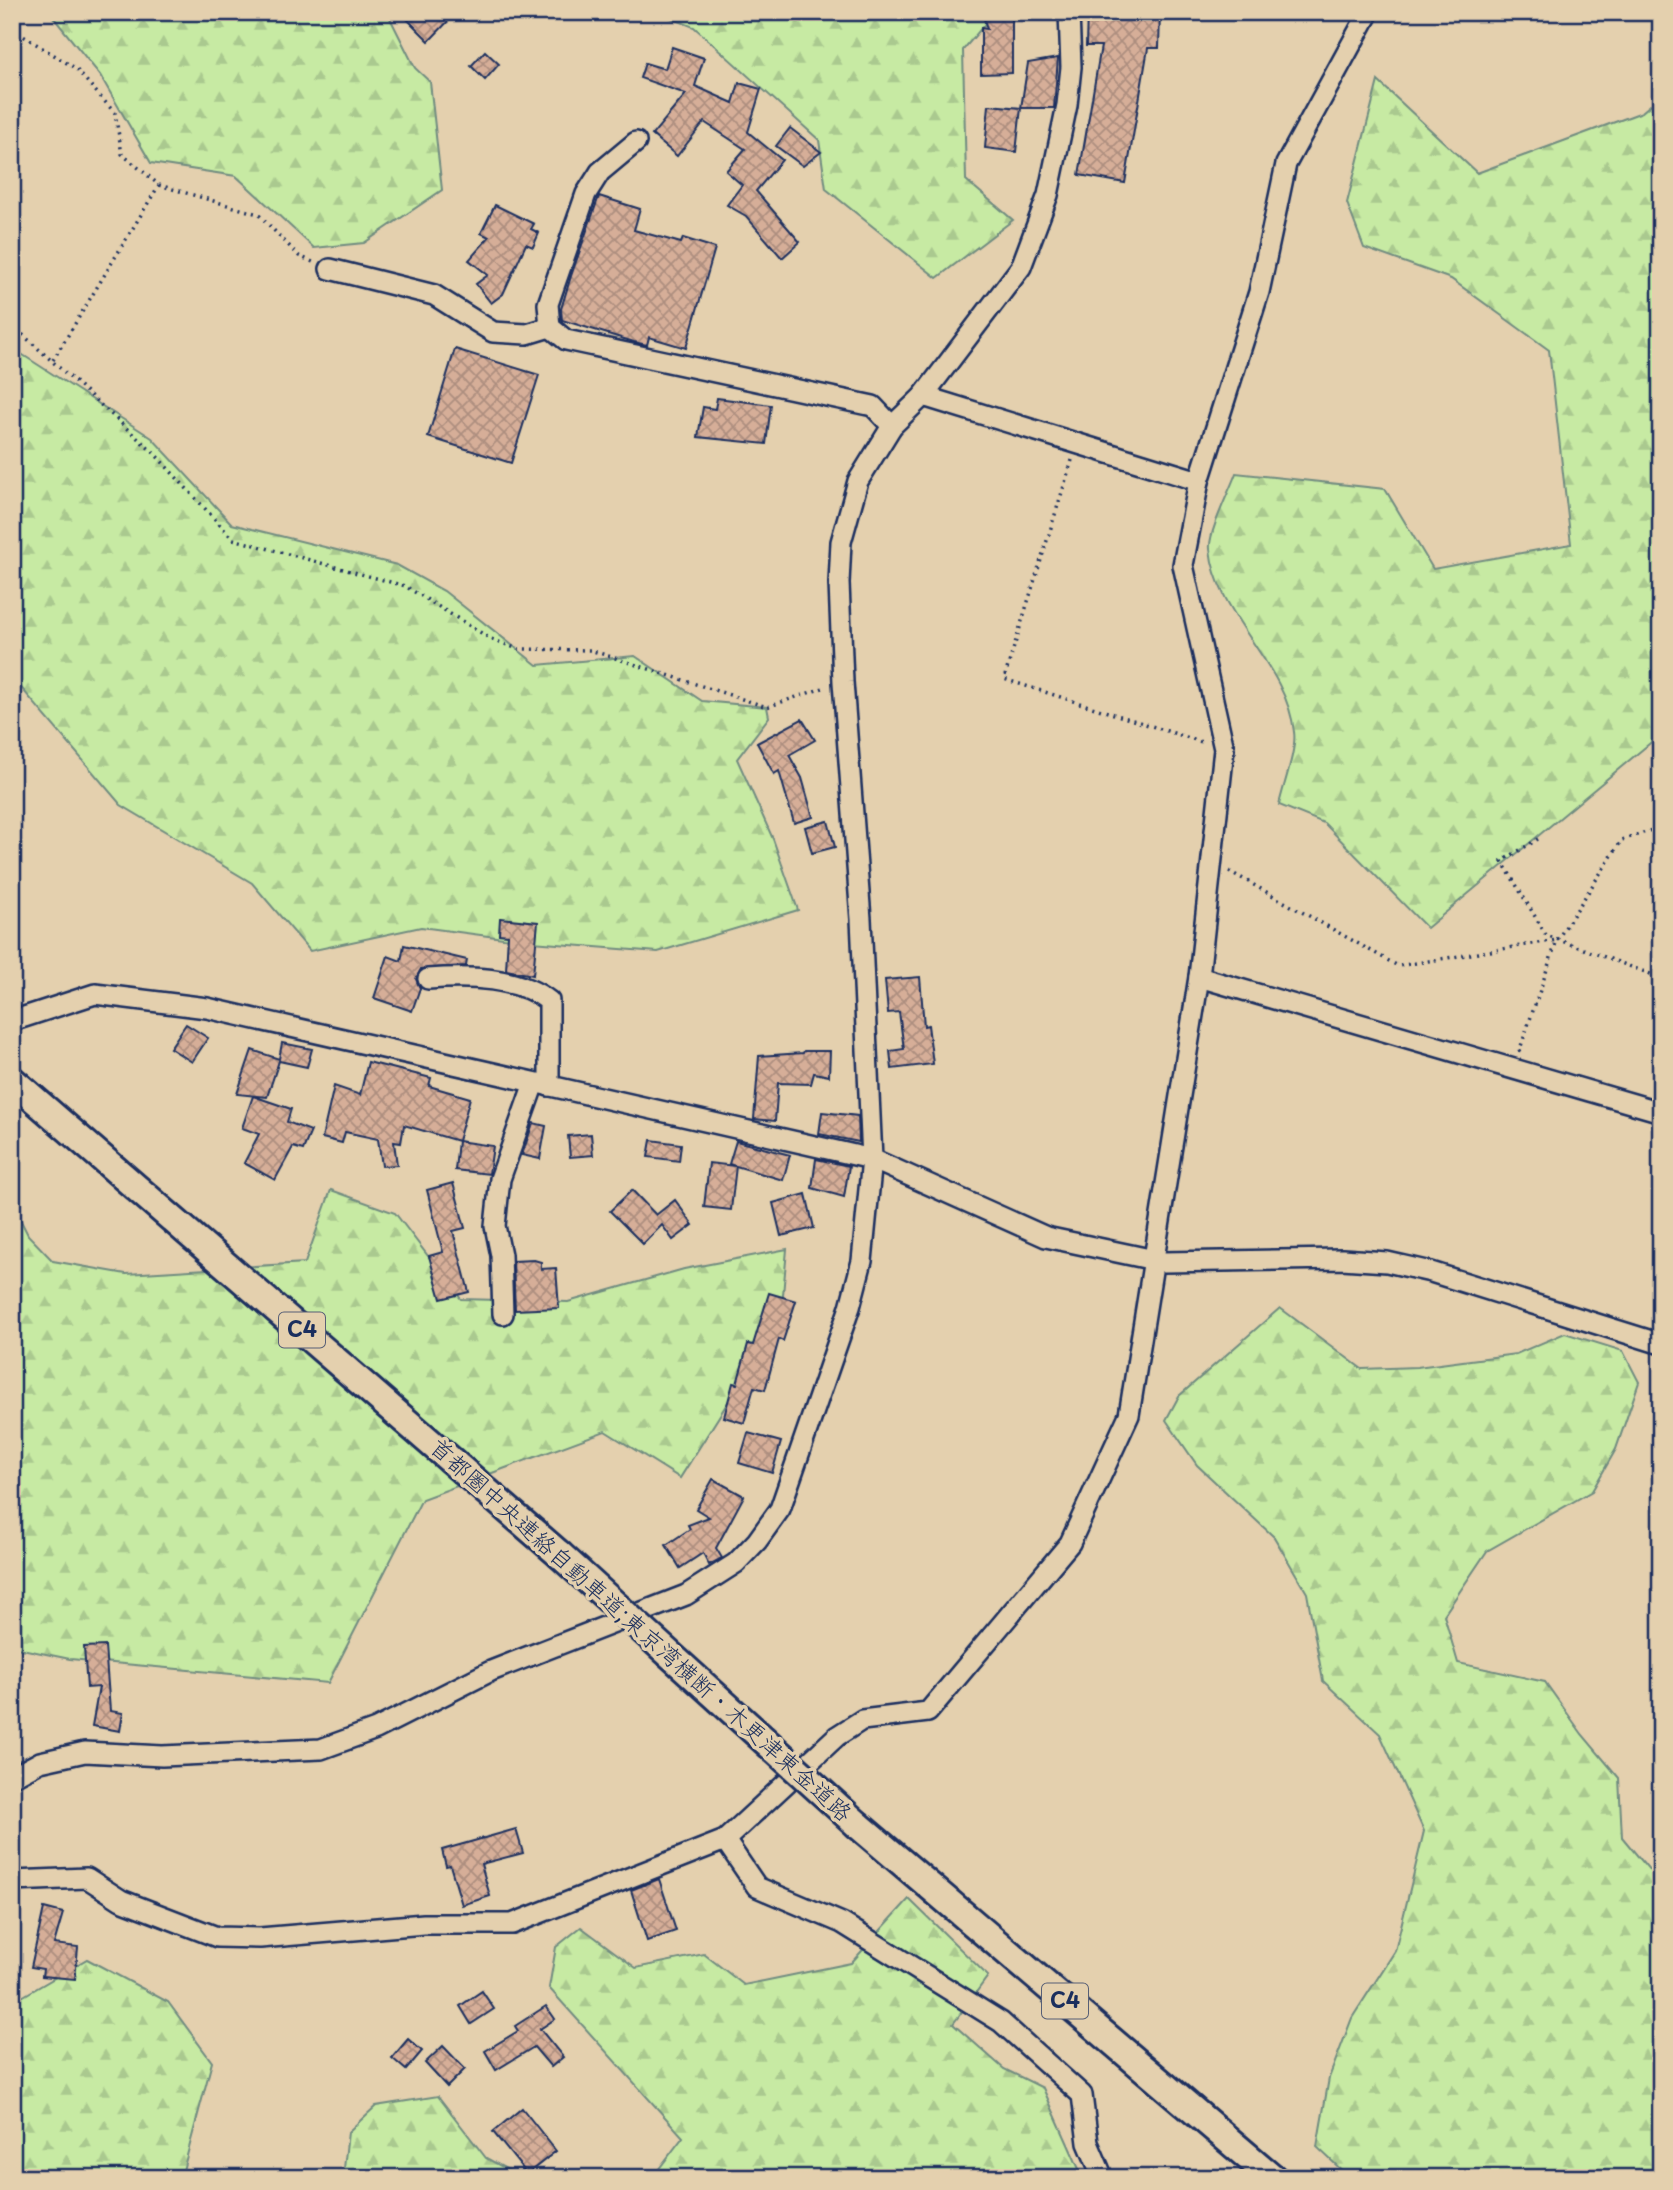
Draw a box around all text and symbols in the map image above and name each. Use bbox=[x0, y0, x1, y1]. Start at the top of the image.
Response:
road number: C4 bbox=[279, 1312, 325, 1348]
street label: 首都圏中央連絡自動車道;東京湾横断・木更津東金道路 bbox=[423, 1429, 861, 1829]
road number: C4 bbox=[1042, 1983, 1088, 2018]

